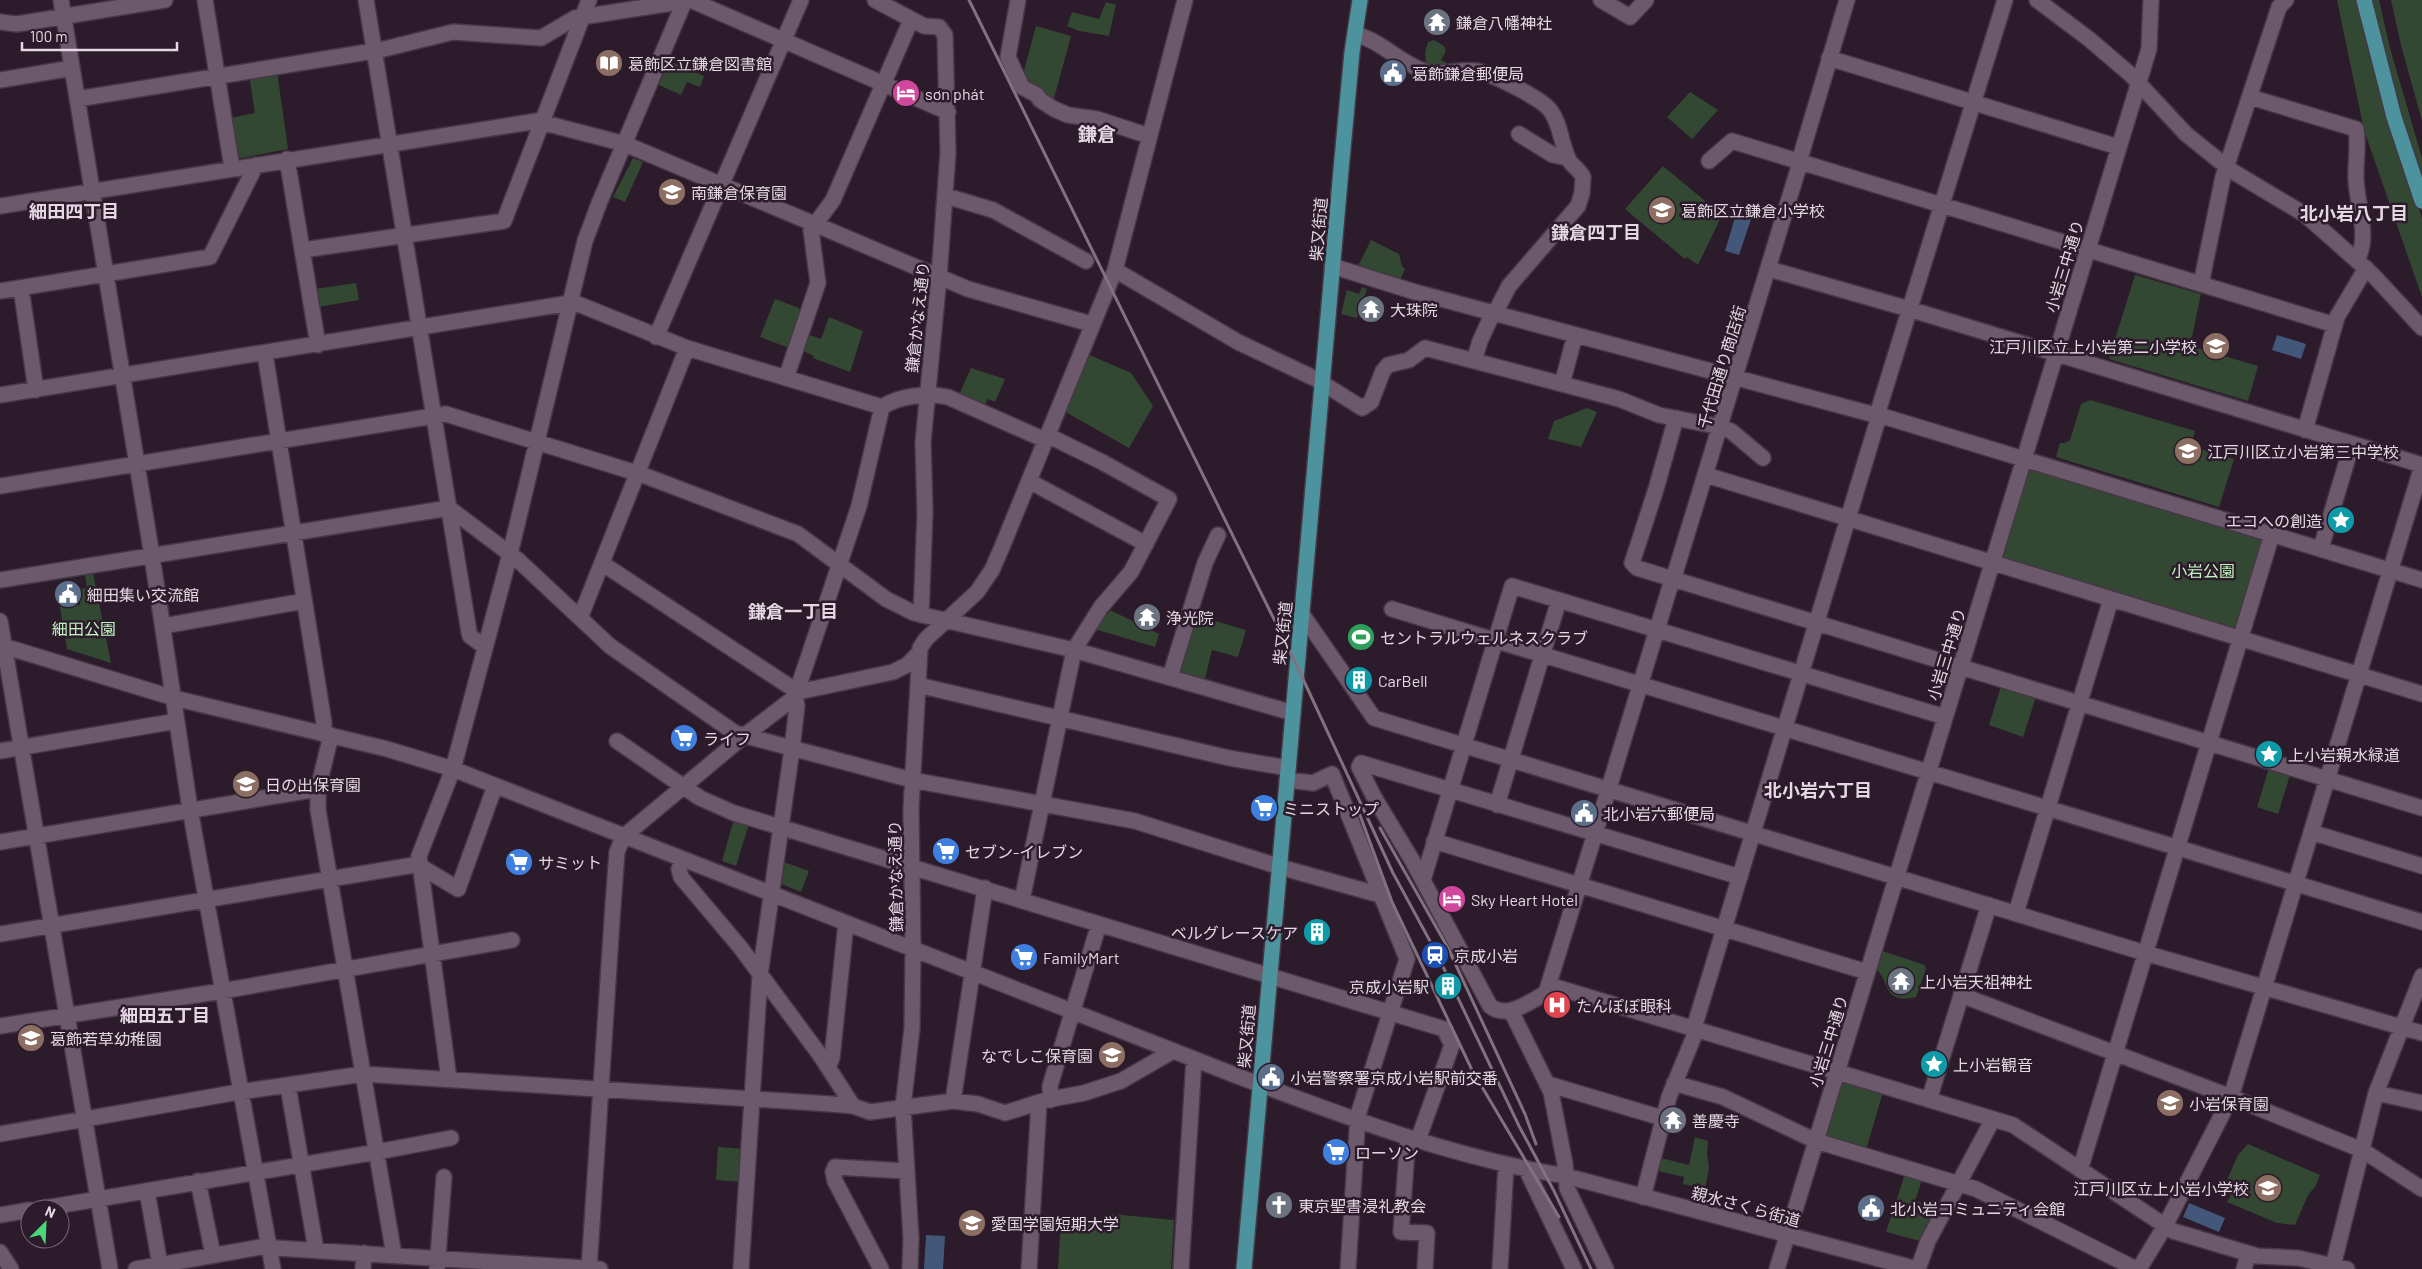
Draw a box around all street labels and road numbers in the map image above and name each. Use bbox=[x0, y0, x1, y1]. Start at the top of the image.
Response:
street label: 柴又街道 bbox=[1306, 196, 1330, 262]
street label: 小岩三中通り bbox=[2041, 217, 2087, 315]
street label: 鎌倉かなえ通り bbox=[902, 260, 932, 374]
street label: 千代田通り商店街 bbox=[1693, 303, 1749, 431]
street label: 柴又街道 bbox=[1269, 600, 1295, 666]
street label: 小岩三中通り bbox=[1923, 605, 1969, 703]
street label: 鎌倉かなえ通り bbox=[885, 820, 905, 932]
street label: 小岩三中通り bbox=[1805, 992, 1851, 1090]
street label: 柴又街道 bbox=[1234, 1003, 1258, 1069]
street label: 親水さくら街道 bbox=[1689, 1182, 1803, 1230]

